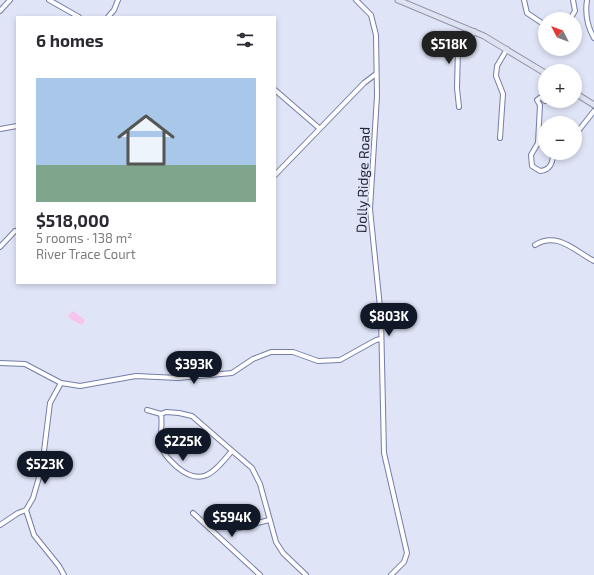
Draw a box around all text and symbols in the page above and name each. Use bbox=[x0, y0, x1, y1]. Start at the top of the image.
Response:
north arrow bbox=[538, 12, 582, 56]
map controls bbox=[538, 12, 582, 160]
icon: filters bbox=[234, 29, 256, 51]
text: 6 homes bbox=[36, 30, 104, 50]
pin: $518K bbox=[421, 31, 477, 65]
text: $518K bbox=[431, 36, 467, 52]
button: + bbox=[538, 64, 582, 108]
icon: home bbox=[110, 104, 182, 176]
button: − bbox=[538, 116, 582, 160]
street label: Dolly Ridge Road bbox=[352, 127, 373, 233]
text: $518,000 bbox=[36, 210, 109, 230]
text: 5 rooms · 138 m² bbox=[36, 230, 133, 246]
text: River Trace Court bbox=[36, 246, 136, 262]
pin: $803K bbox=[361, 303, 417, 337]
text: $803K bbox=[369, 308, 409, 324]
pin: $393K bbox=[166, 351, 222, 385]
text: $393K bbox=[175, 356, 213, 372]
pin: $225K bbox=[155, 428, 211, 462]
text: $225K bbox=[164, 433, 202, 449]
pin: $523K bbox=[17, 451, 73, 485]
text: $523K bbox=[26, 456, 64, 472]
pin: $594K bbox=[204, 504, 260, 538]
text: $594K bbox=[213, 509, 251, 525]

